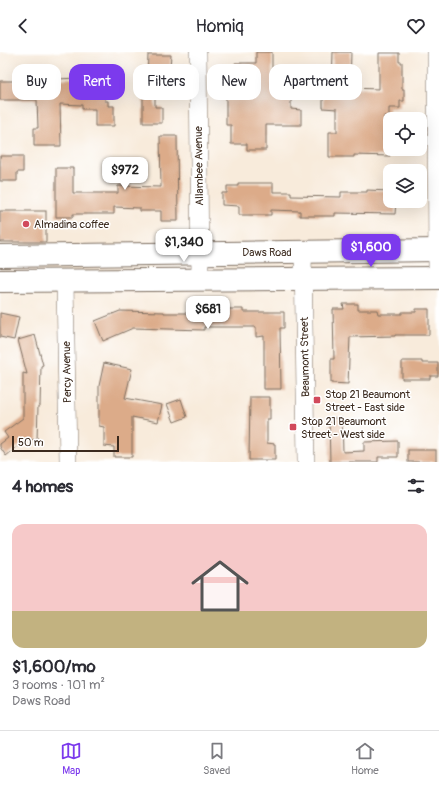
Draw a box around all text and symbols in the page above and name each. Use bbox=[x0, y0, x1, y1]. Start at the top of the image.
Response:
icon: back bbox=[12, 15, 34, 37]
text: Homiq bbox=[195, 15, 244, 38]
icon: heart bbox=[405, 15, 427, 37]
chip: Buy bbox=[12, 64, 61, 100]
chip: Rent bbox=[69, 64, 125, 100]
chip: Filters bbox=[133, 64, 199, 100]
chip: New bbox=[207, 64, 261, 100]
chip: Apartment bbox=[269, 64, 362, 100]
map controls bbox=[383, 112, 427, 208]
button: locate bbox=[383, 112, 427, 156]
street label: Allambee Avenue bbox=[192, 125, 206, 206]
pin: $972 bbox=[101, 157, 149, 191]
text: $972 bbox=[111, 162, 139, 178]
button: layers bbox=[383, 164, 427, 208]
place label: Almadina coffee bbox=[34, 218, 110, 231]
marker: Almadina coffee bbox=[21, 219, 31, 229]
pin: $1,340 bbox=[151, 229, 217, 263]
text: $1,340 bbox=[164, 234, 204, 250]
pin: $1,600 bbox=[338, 234, 404, 268]
text: $1,600 bbox=[351, 239, 391, 255]
street label: Daws Road bbox=[242, 246, 292, 259]
pin: $681 bbox=[184, 296, 232, 330]
text: $681 bbox=[195, 301, 221, 317]
street label: Beaumont Street bbox=[298, 316, 312, 397]
street label: Percy Avenue bbox=[60, 340, 74, 403]
place label: Stop 21 Beaumont Street - East side bbox=[325, 388, 411, 414]
marker: Stop 21 Beaumont Street - East side bbox=[312, 395, 322, 405]
place label: Stop 21 Beaumont Street - West side bbox=[301, 415, 387, 441]
marker: Stop 21 Beaumont Street - West side bbox=[288, 422, 298, 432]
scale bar bbox=[12, 434, 119, 453]
text: 50 m bbox=[18, 436, 44, 449]
icon: filters bbox=[405, 475, 427, 497]
text: 4 homes bbox=[12, 476, 73, 497]
icon: home bbox=[184, 550, 256, 622]
text: $1,600/mo bbox=[12, 656, 96, 677]
text: 3 rooms · 101 m² bbox=[12, 677, 105, 693]
text: Daws Road bbox=[12, 693, 71, 709]
tab: Map bbox=[60, 740, 82, 777]
tab: Saved bbox=[203, 740, 230, 777]
tab: Home bbox=[351, 740, 379, 777]

